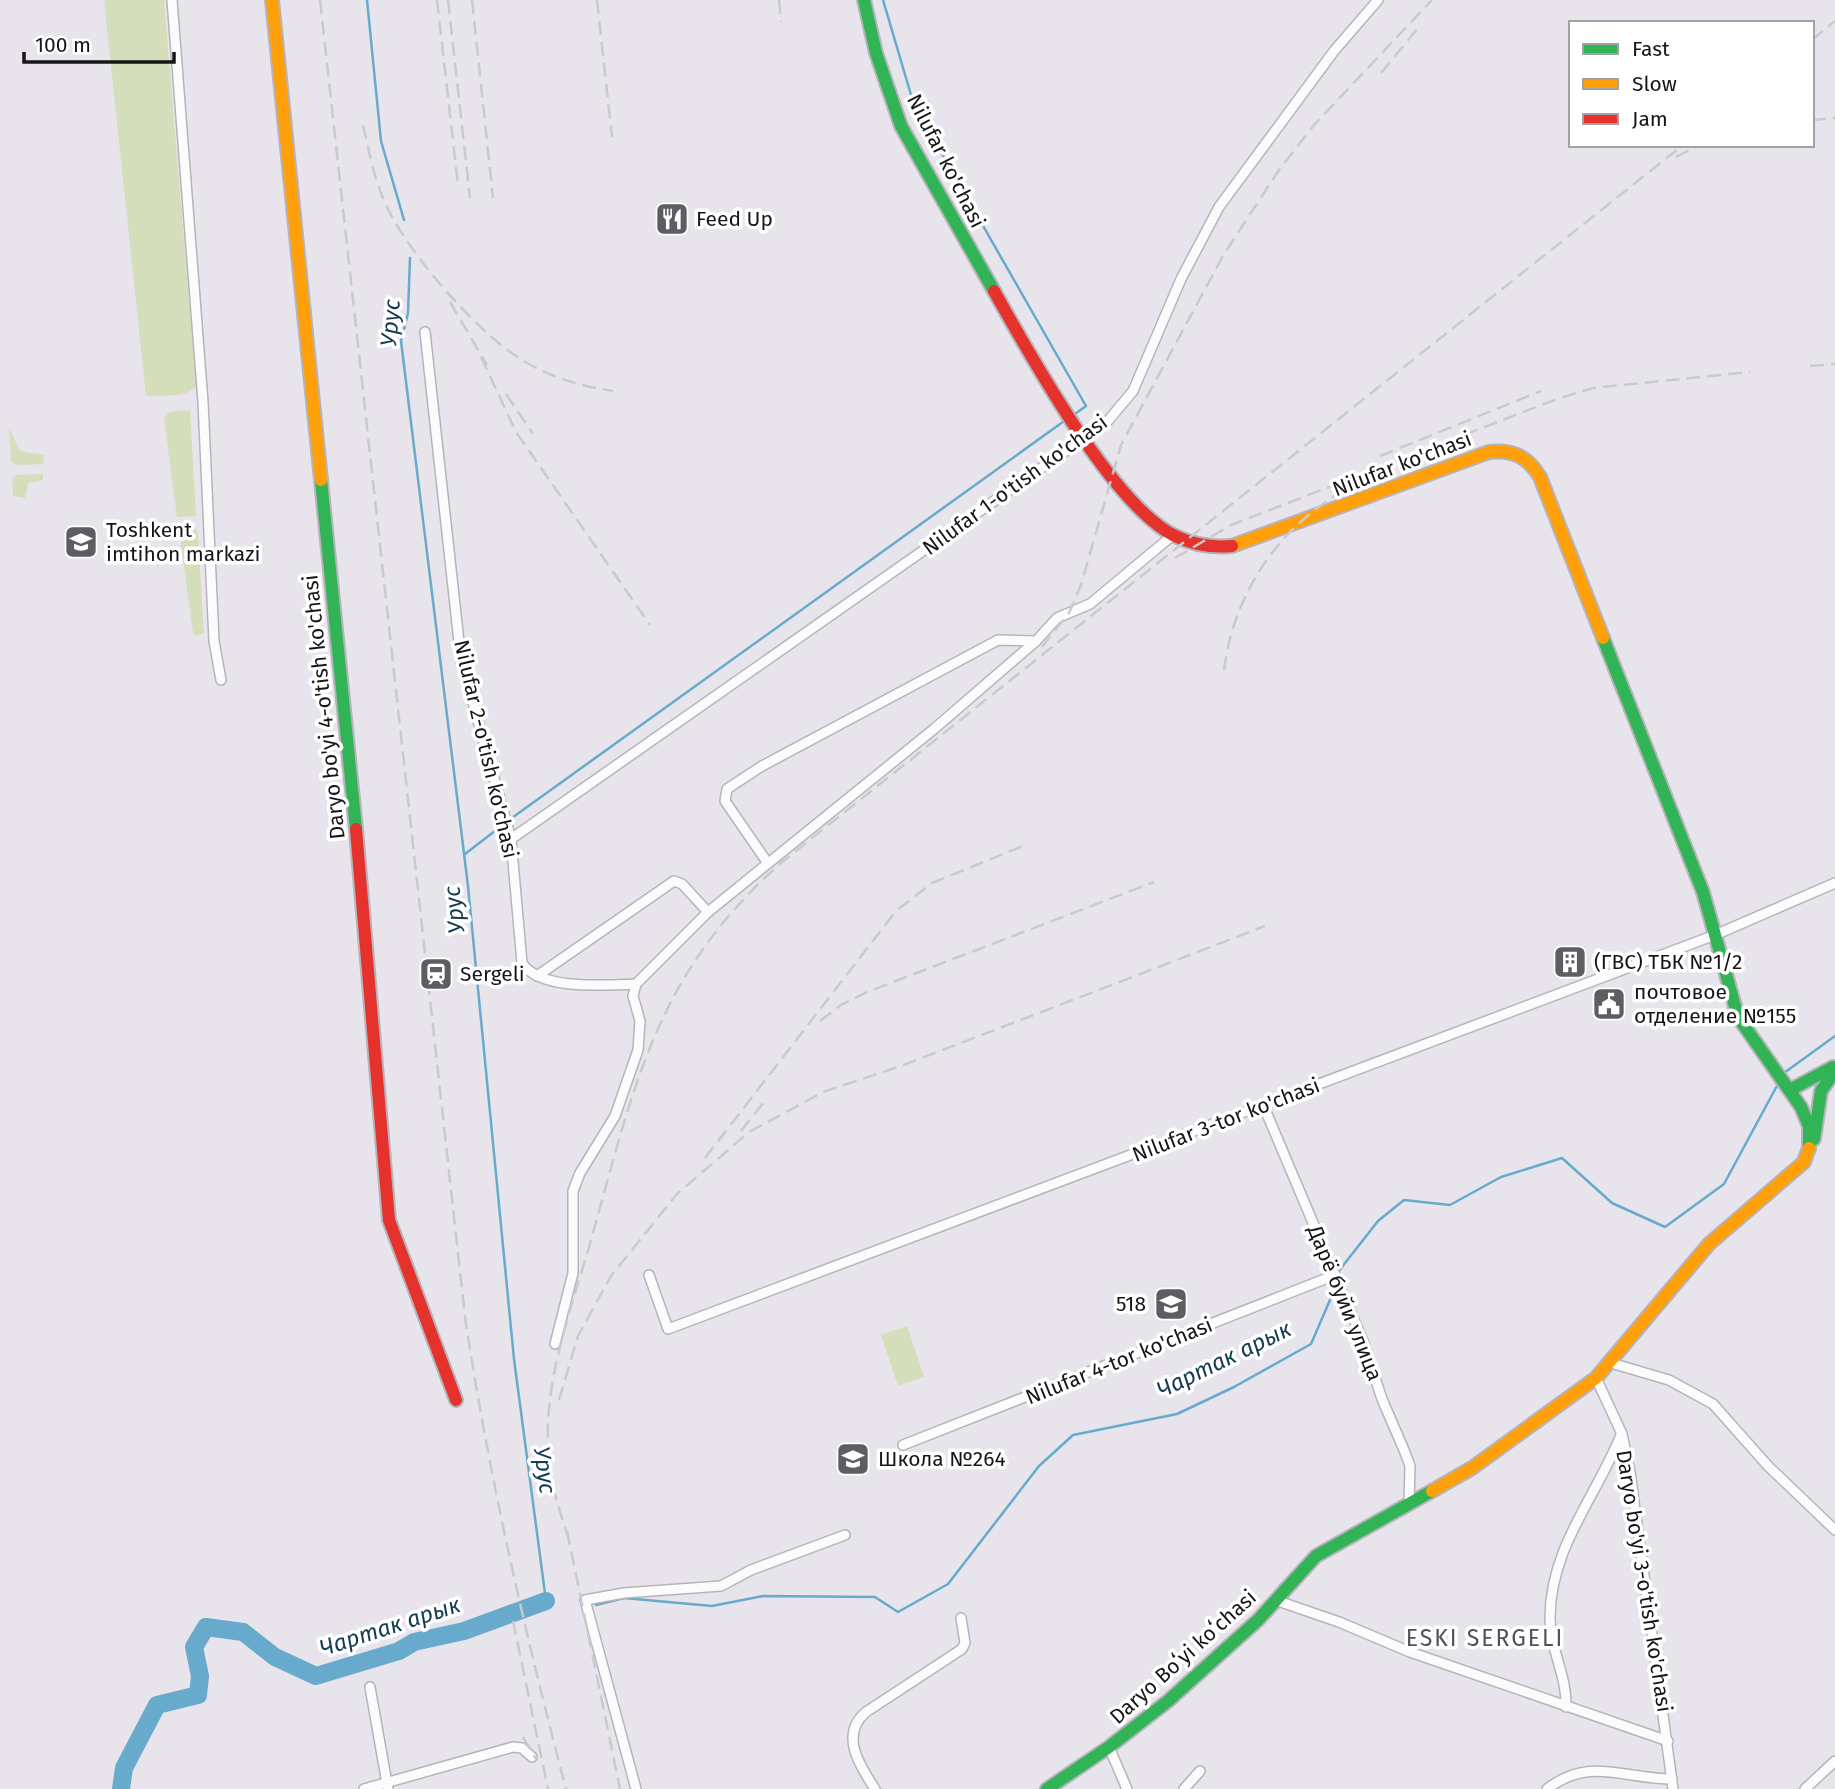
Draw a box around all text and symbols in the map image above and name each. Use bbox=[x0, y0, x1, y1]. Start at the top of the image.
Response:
scale bar bbox=[24, 21, 175, 65]
legend bbox=[1569, 21, 1814, 147]
text: 100 m bbox=[35, 32, 91, 58]
text: Fast bbox=[1632, 36, 1670, 62]
text: Slow bbox=[1632, 71, 1677, 97]
street label: Nilufar ko'chasi bbox=[901, 90, 991, 232]
text: Jam bbox=[1632, 106, 1668, 132]
restaurant icon: Feed Up bbox=[653, 200, 691, 238]
place label: Feed Up bbox=[696, 206, 773, 232]
water label: Урус bbox=[374, 298, 406, 348]
street label: Nilufar 1-o'tish ko'chasi bbox=[917, 409, 1113, 561]
street label: Nilufar ko'chasi bbox=[1329, 426, 1475, 502]
place label: Toshkent imtihon markazi bbox=[106, 517, 260, 567]
school or university icon: Toshkent imtihon markazi bbox=[62, 523, 100, 561]
street label: Daryo bo'yi 4-o'tish ko'chasi bbox=[297, 573, 351, 841]
street label: Nilufar 2-o'tish ko'chasi bbox=[448, 637, 524, 861]
water label: Урус bbox=[438, 885, 470, 935]
building icon: (ГВС) ТБК №1/2 bbox=[1551, 943, 1589, 981]
place label: (ГВС) ТБК №1/2 bbox=[1594, 949, 1742, 975]
station icon: Sergeli bbox=[417, 955, 455, 993]
place label: Sergeli bbox=[460, 961, 525, 987]
place label: почтовое отделение №155 bbox=[1634, 979, 1796, 1029]
public building icon: почтовое отделение №155 bbox=[1590, 985, 1628, 1023]
street label: Nilufar 3-tor ko'chasi bbox=[1129, 1072, 1323, 1168]
street label: Дарё буйи улица bbox=[1302, 1221, 1388, 1385]
school or university icon: 518 bbox=[1152, 1285, 1190, 1323]
place label: 518 bbox=[1116, 1291, 1146, 1317]
street label: Nilufar 4-tor ko'chasi bbox=[1022, 1312, 1216, 1410]
water label: Чартак арык bbox=[1152, 1314, 1296, 1404]
school or university icon: Школа №264 bbox=[834, 1440, 872, 1478]
water label: Урус bbox=[528, 1445, 562, 1496]
place label: Школа №264 bbox=[878, 1446, 1006, 1472]
street label: Daryo bo'yi 3-o'tish ko'chasi bbox=[1610, 1448, 1678, 1714]
street label: Daryo Boʻyi koʻchasi bbox=[1104, 1584, 1262, 1730]
water label: Чартак арык bbox=[316, 1590, 464, 1662]
district label: ESKI SERGELI bbox=[1406, 1624, 1564, 1652]

